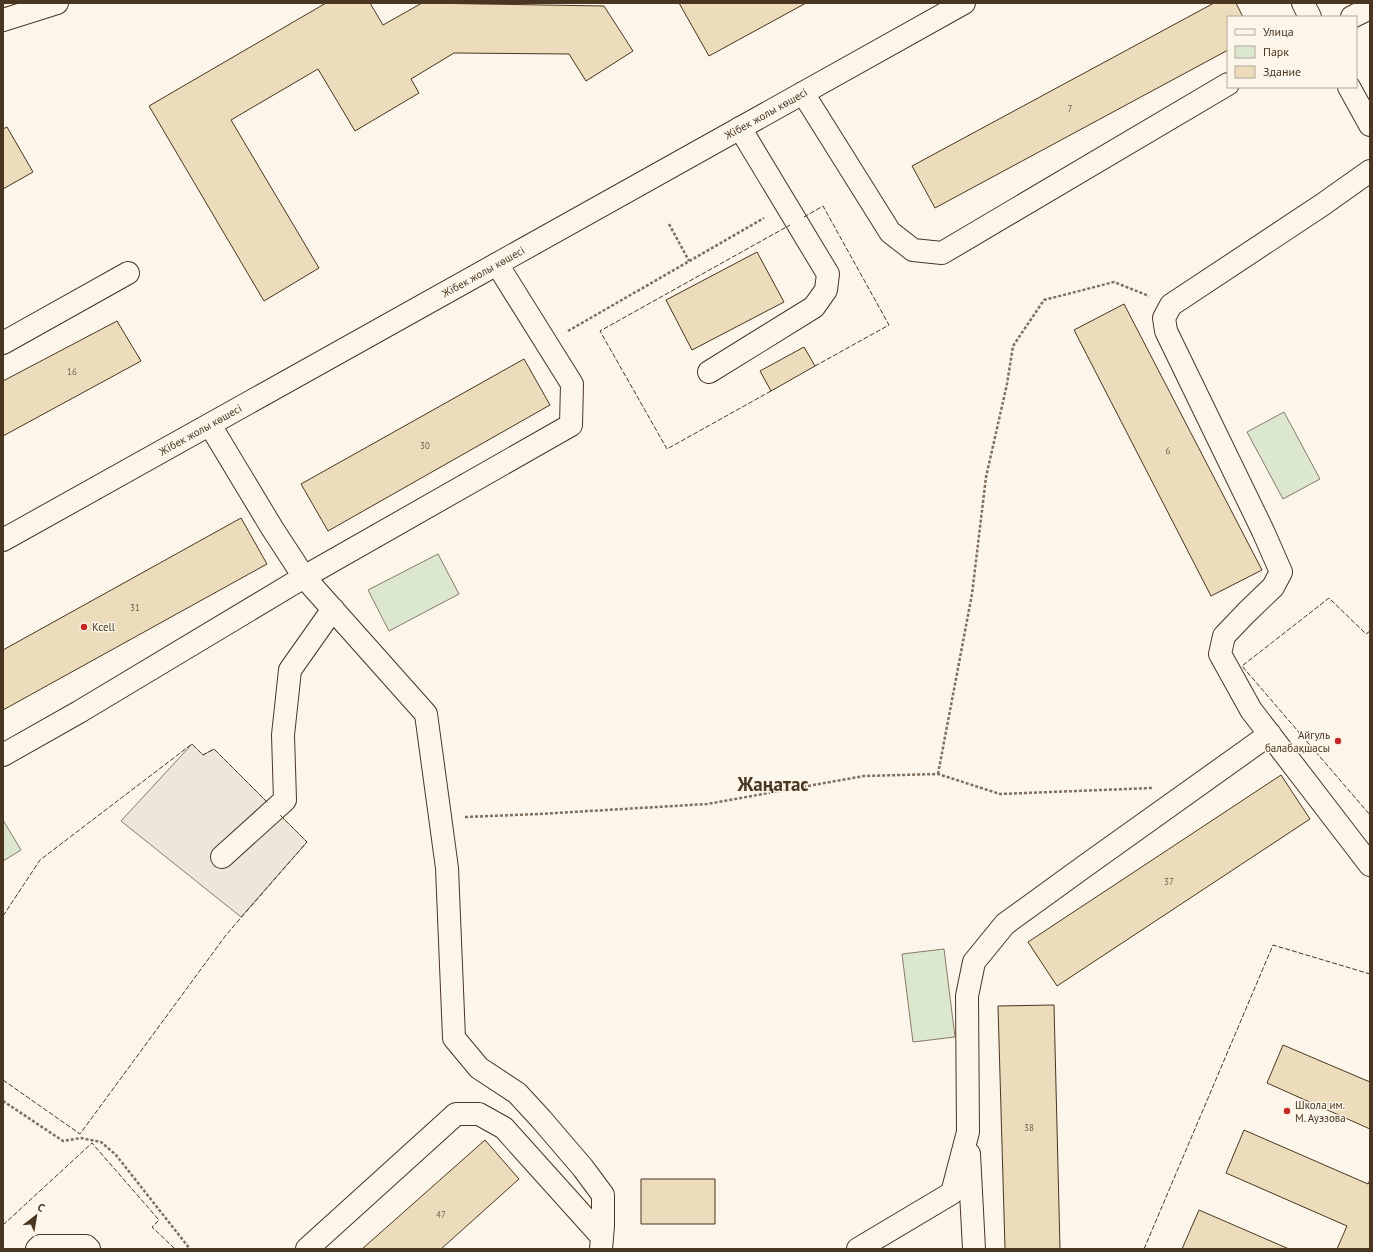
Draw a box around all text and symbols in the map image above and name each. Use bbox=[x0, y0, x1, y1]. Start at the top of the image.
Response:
legend bbox=[1227, 16, 1357, 88]
text: Улица bbox=[1263, 24, 1294, 39]
text: Парк bbox=[1263, 44, 1289, 59]
text: Здание bbox=[1263, 64, 1301, 79]
street label: Жібек жолы көшесі bbox=[721, 85, 810, 143]
house number: 7 bbox=[1068, 103, 1073, 114]
street label: Жібек жолы көшесі bbox=[438, 243, 527, 301]
house number: 16 bbox=[67, 366, 77, 377]
street label: Жібек жолы көшесі bbox=[155, 401, 244, 459]
house number: 30 bbox=[420, 440, 430, 451]
house number: 6 bbox=[1166, 445, 1171, 456]
house number: 31 bbox=[130, 602, 140, 613]
place label: Kcell bbox=[92, 620, 116, 634]
marker: Kcell bbox=[79, 622, 89, 632]
place label: Айгуль балабақшасы bbox=[1265, 728, 1330, 755]
marker: Айгуль балабақшасы bbox=[1333, 736, 1343, 746]
district label: Жаңатас bbox=[736, 772, 809, 796]
house number: 37 bbox=[1164, 876, 1174, 887]
place label: Школа им. М. Ауэзова bbox=[1295, 1098, 1346, 1125]
marker: Школа им. М. Ауэзова bbox=[1282, 1106, 1292, 1116]
house number: 38 bbox=[1024, 1122, 1034, 1133]
north arrow bbox=[16, 1196, 56, 1236]
text: С bbox=[35, 1200, 47, 1215]
house number: 47 bbox=[436, 1209, 446, 1220]

